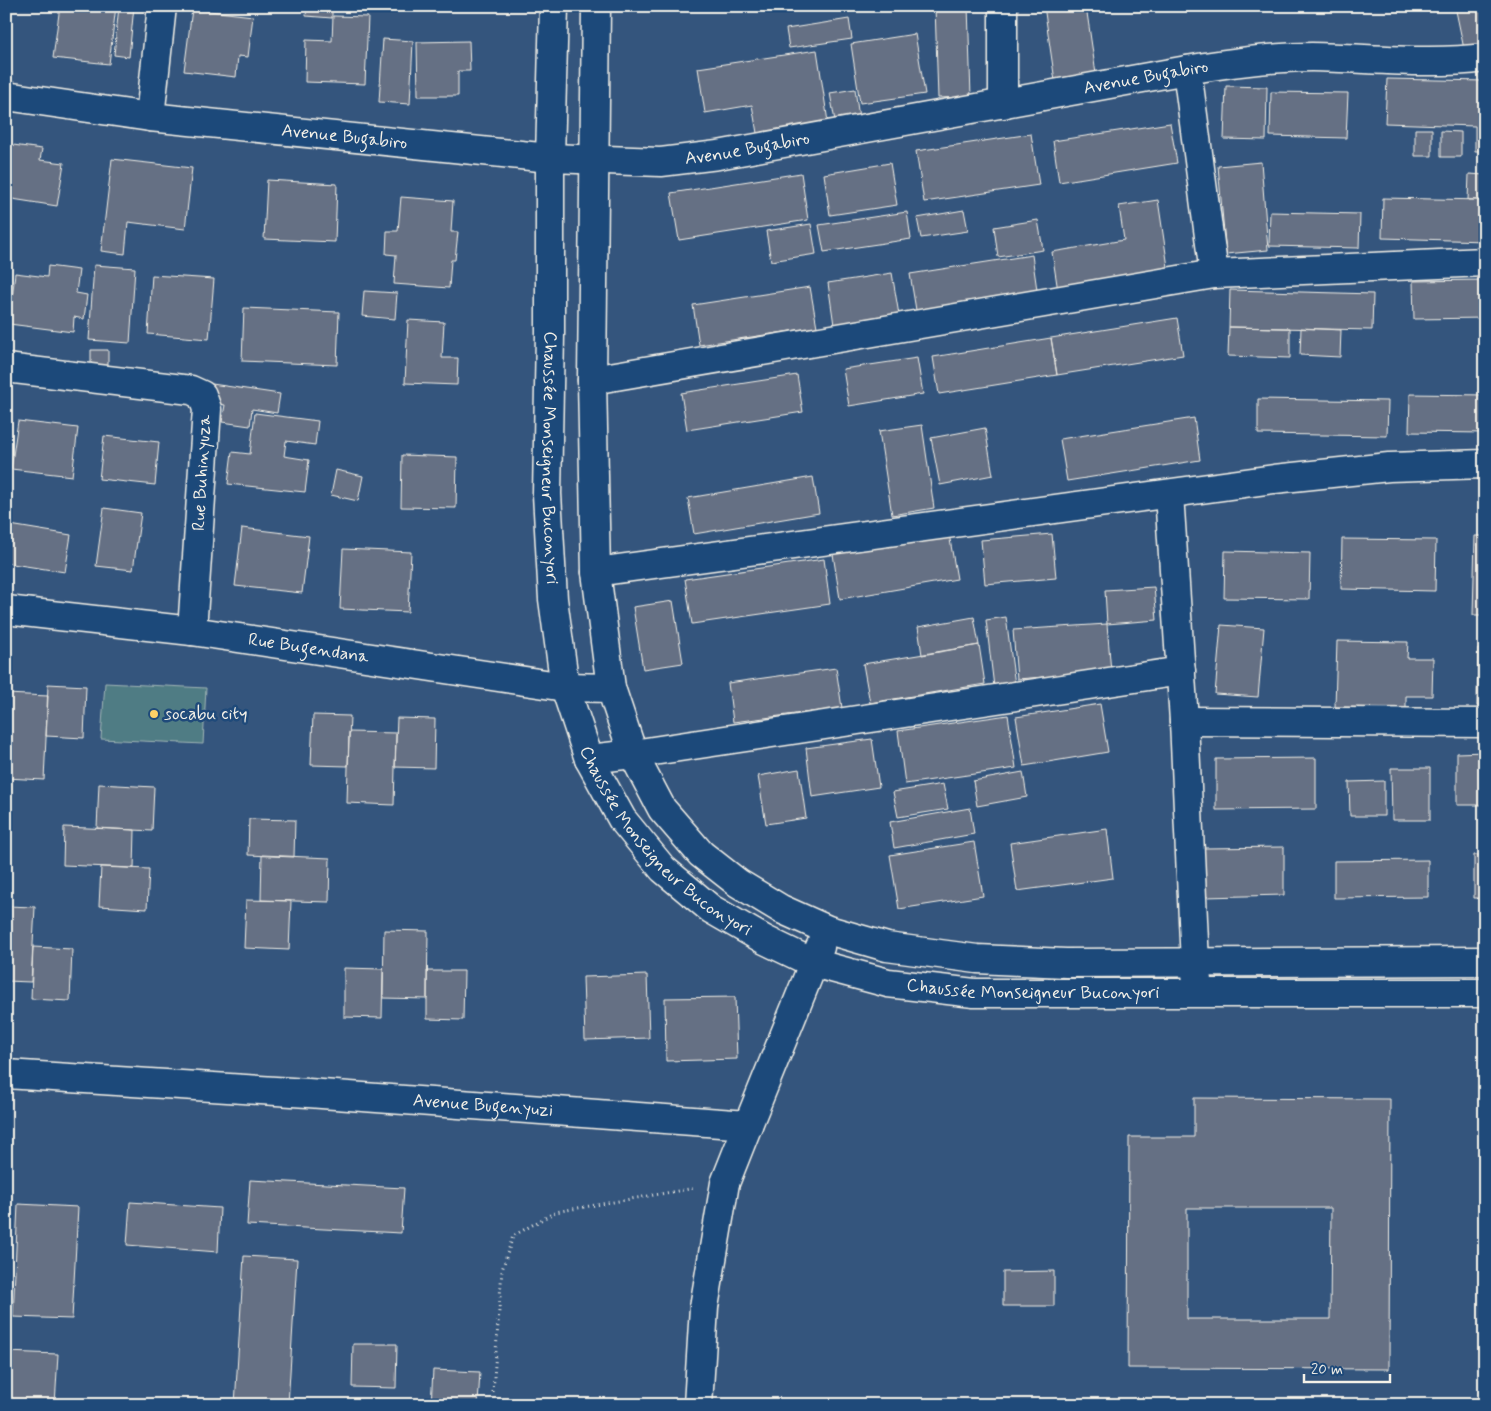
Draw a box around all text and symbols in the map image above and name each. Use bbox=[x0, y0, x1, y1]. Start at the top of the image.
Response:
street label: Avenue Bugabiro bbox=[1082, 55, 1210, 101]
street label: Avenue Bugabiro bbox=[280, 119, 409, 155]
street label: Avenue Bugabiro bbox=[683, 127, 812, 171]
street label: Chaussée Monseigneur Buconyori bbox=[535, 331, 564, 585]
street label: Rue Buhinyuza bbox=[187, 414, 217, 532]
street label: Rue Bugendana bbox=[247, 628, 371, 669]
place label: socabu city bbox=[164, 702, 248, 726]
marker: socabu city bbox=[148, 708, 160, 720]
street label: Chaussée Monseigneur Buconyori bbox=[574, 743, 756, 942]
street label: Chaussée Monseigneur Buconyori bbox=[905, 973, 1159, 1005]
street label: Avenue Bugenyuzi bbox=[412, 1089, 554, 1123]
scale bar bbox=[1304, 1351, 1390, 1383]
text: 20 m bbox=[1311, 1360, 1343, 1380]

